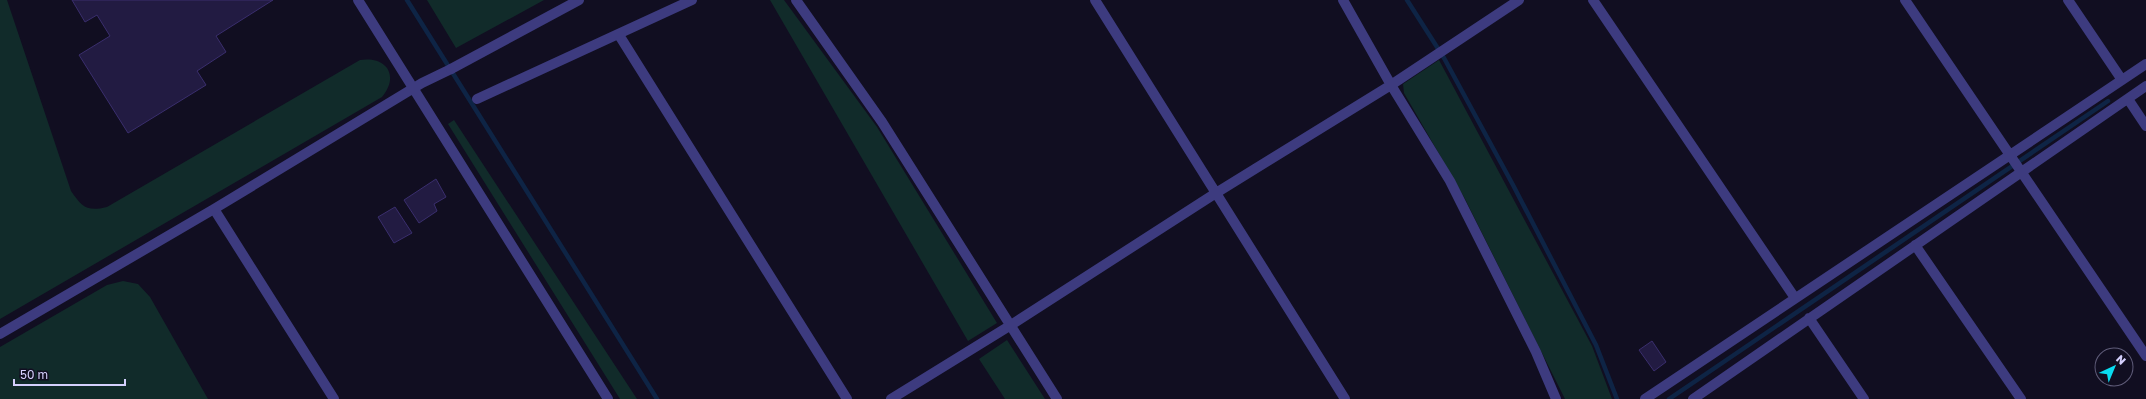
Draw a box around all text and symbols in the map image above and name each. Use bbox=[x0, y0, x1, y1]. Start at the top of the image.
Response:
north arrow bbox=[2094, 347, 2134, 387]
text: N bbox=[2114, 352, 2129, 367]
scale bar bbox=[14, 361, 125, 387]
text: 50 m bbox=[20, 367, 48, 382]

